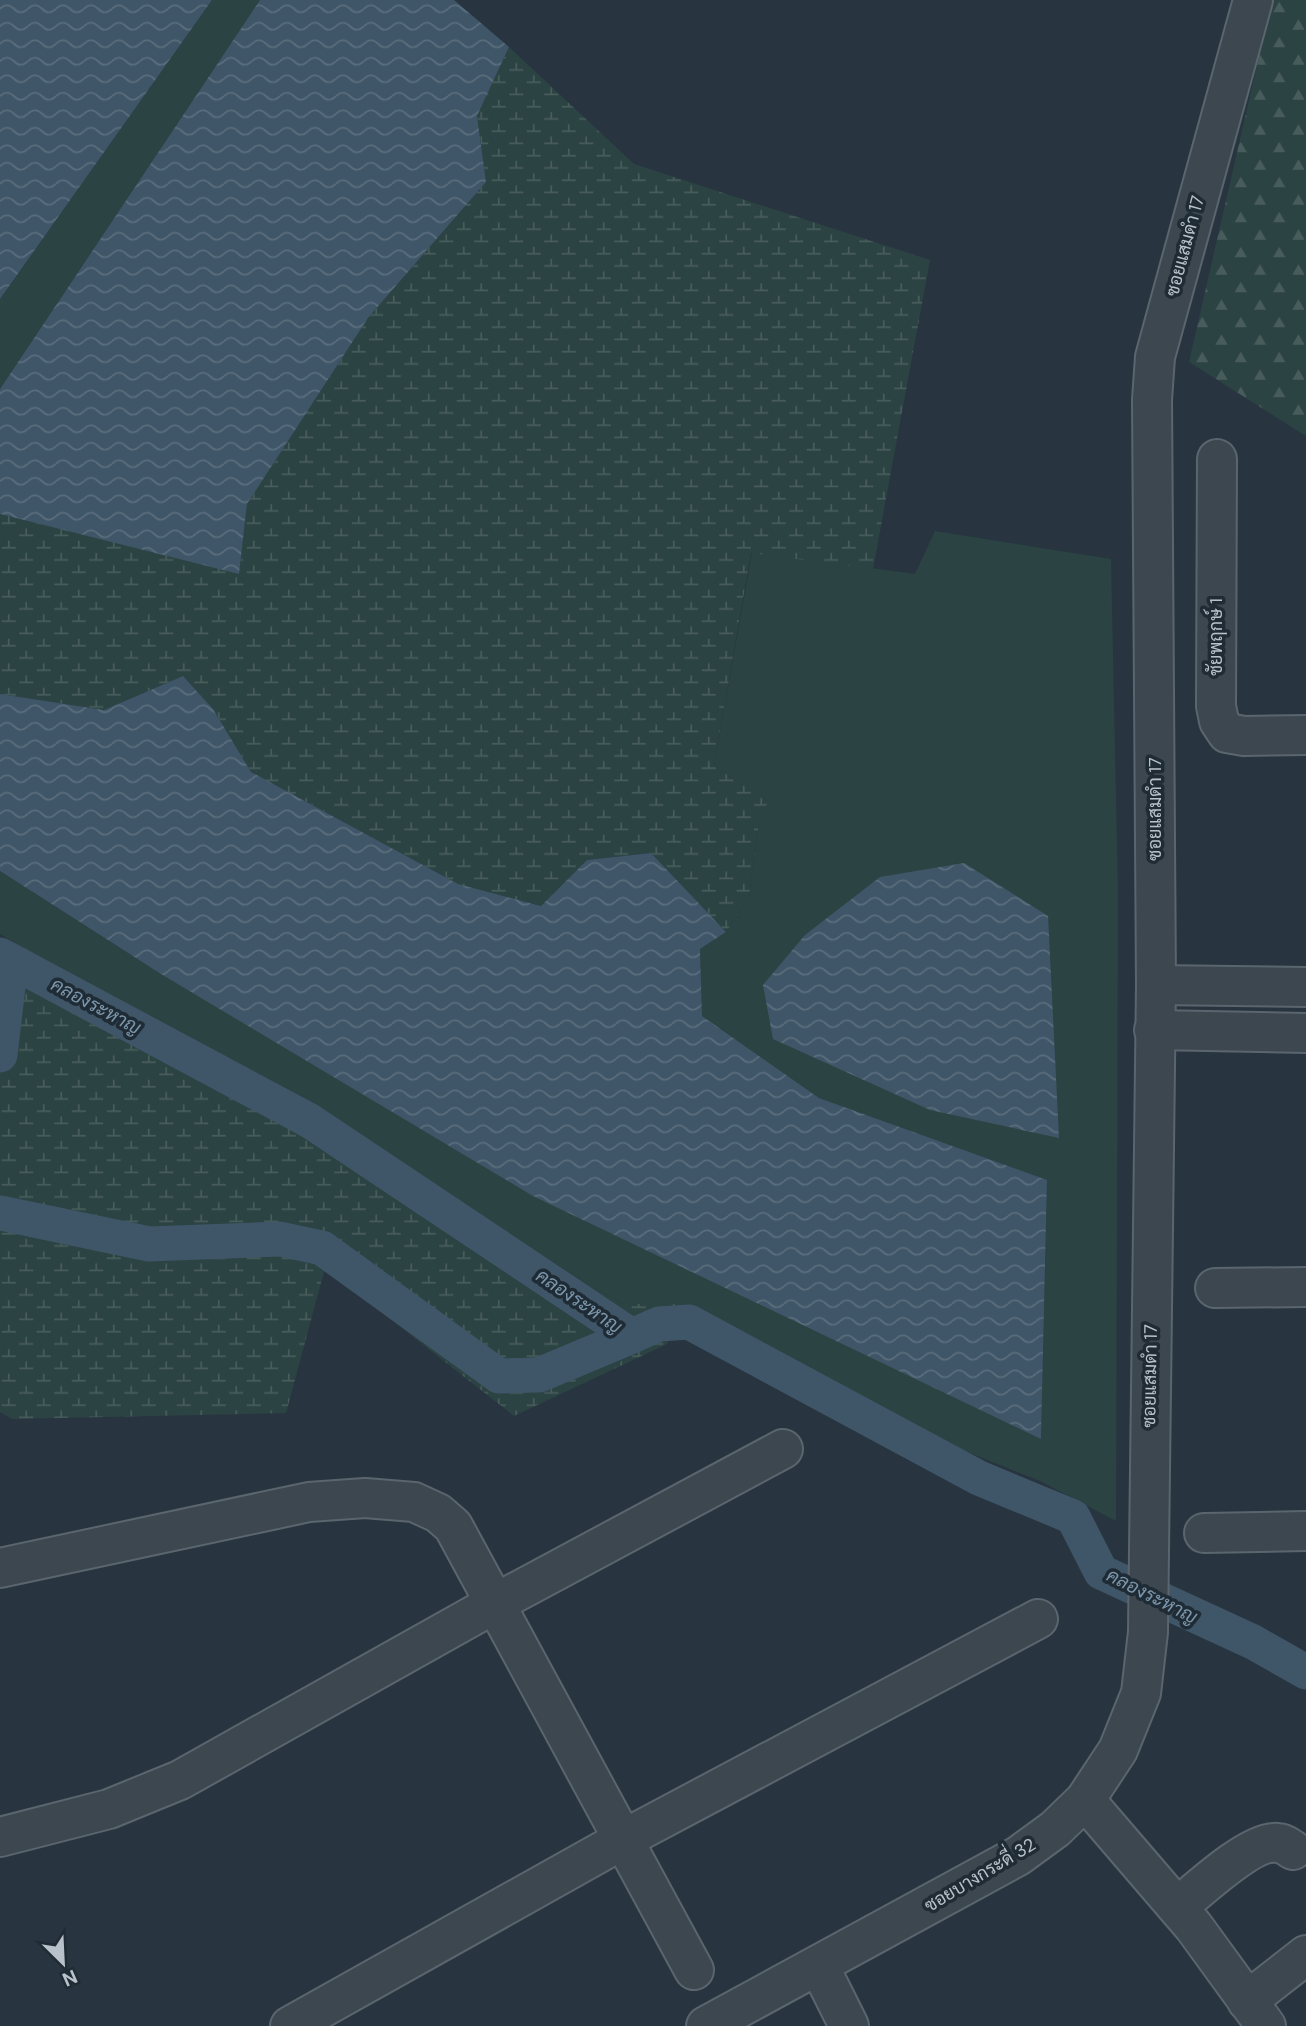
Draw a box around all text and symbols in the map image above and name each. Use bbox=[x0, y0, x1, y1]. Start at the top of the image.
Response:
street label: ซอยแสมดำ 17 bbox=[1160, 193, 1210, 299]
street label: ชัยพฤกษ์ 1 bbox=[1203, 598, 1228, 676]
street label: ซอยแสมดำ 17 bbox=[1143, 757, 1167, 861]
water label: คลองระหาญ bbox=[47, 972, 146, 1040]
water label: คลองระหาญ bbox=[531, 1263, 627, 1339]
street label: ซอยแสมดำ 17 bbox=[1137, 1324, 1163, 1428]
water label: คลองระหาญ bbox=[1102, 1562, 1202, 1630]
street label: ซอยบางกระดี่ 32 bbox=[918, 1829, 1040, 1918]
north arrow bbox=[28, 1928, 98, 1998]
text: N bbox=[58, 1964, 81, 1992]

